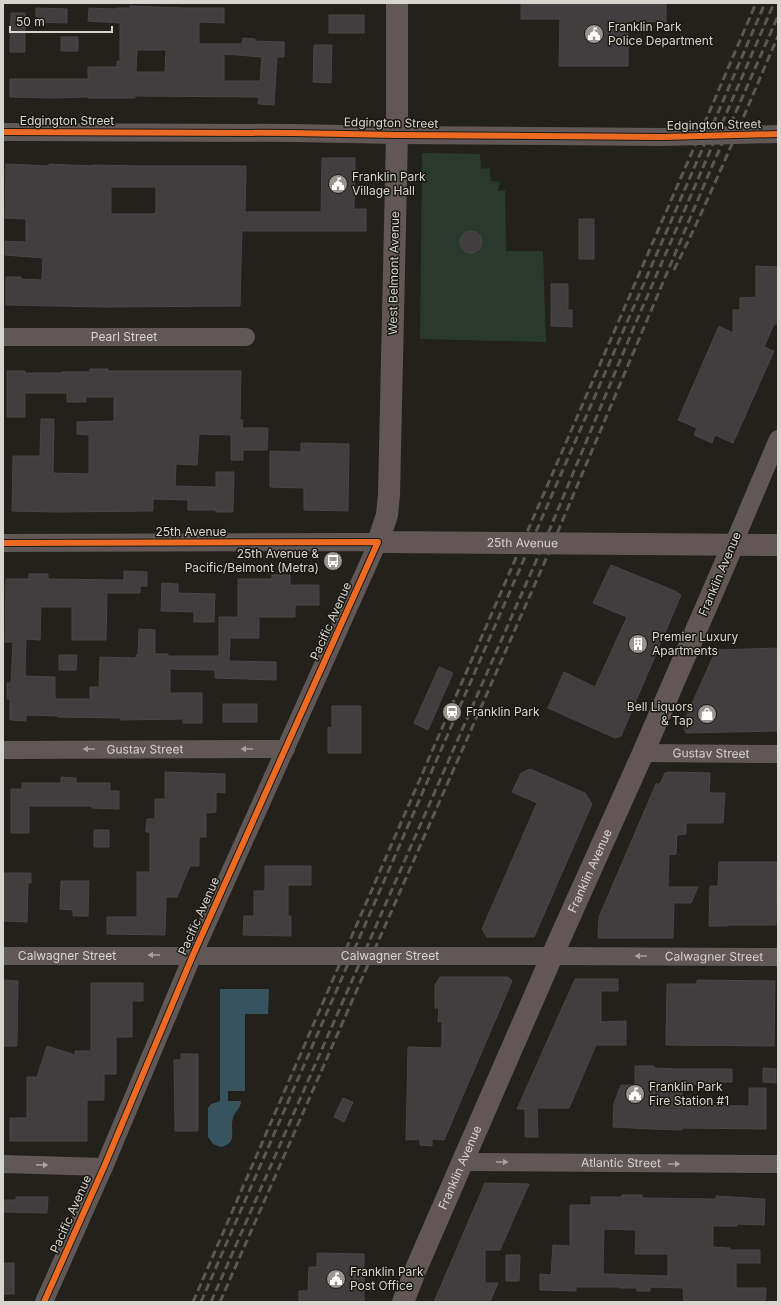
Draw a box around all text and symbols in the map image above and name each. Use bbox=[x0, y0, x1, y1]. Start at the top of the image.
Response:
scale bar bbox=[10, 8, 112, 34]
text: 50 m bbox=[16, 14, 45, 29]
place label: Franklin Park Police Department bbox=[608, 19, 713, 48]
public building icon: Franklin Park Police Department bbox=[583, 23, 605, 45]
street label: Edgington Street bbox=[20, 113, 114, 128]
street label: Edgington Street bbox=[344, 114, 439, 131]
street label: Edgington Street bbox=[667, 116, 761, 133]
place label: Franklin Park Village Hall bbox=[352, 169, 426, 198]
public building icon: Franklin Park Village Hall bbox=[327, 173, 349, 195]
street label: West Belmont Avenue bbox=[385, 211, 402, 335]
street label: Pearl Street bbox=[91, 329, 157, 344]
street label: 25th Avenue bbox=[155, 524, 227, 539]
street label: Franklin Avenue bbox=[695, 529, 744, 618]
street label: 25th Avenue bbox=[487, 535, 558, 550]
place label: 25th Avenue & Pacific/Belmont (Metra) bbox=[185, 546, 319, 575]
bus stop icon: 25th Avenue & Pacific/Belmont (Metra) bbox=[322, 550, 344, 572]
street label: Pacific Avenue bbox=[307, 579, 354, 662]
place label: Premier Luxury Apartments bbox=[652, 629, 739, 658]
building icon: Premier Luxury Apartments bbox=[627, 633, 649, 655]
place label: Bell Liquors & Tap bbox=[627, 699, 693, 728]
station icon: Franklin Park bbox=[441, 701, 463, 723]
shop icon: Bell Liquors & Tap bbox=[696, 703, 718, 725]
place label: Franklin Park bbox=[466, 704, 540, 719]
street label: Gustav Street bbox=[106, 741, 184, 757]
street label: Gustav Street bbox=[672, 745, 750, 761]
one-way arrow bbox=[82, 746, 95, 752]
one-way arrow bbox=[240, 746, 253, 752]
street label: Franklin Avenue bbox=[564, 826, 615, 915]
street label: Pacific Avenue bbox=[175, 874, 222, 957]
street label: Calwagner Street bbox=[18, 948, 116, 963]
street label: Calwagner Street bbox=[341, 948, 439, 963]
street label: Calwagner Street bbox=[665, 948, 763, 964]
one-way arrow bbox=[147, 952, 160, 958]
one-way arrow bbox=[634, 953, 647, 959]
place label: Franklin Park Fire Station #1 bbox=[649, 1079, 729, 1108]
public building icon: Franklin Park Fire Station #1 bbox=[624, 1083, 646, 1105]
street label: Franklin Avenue bbox=[435, 1123, 484, 1212]
street label: Atlantic Street bbox=[581, 1155, 661, 1170]
one-way arrow bbox=[496, 1159, 509, 1165]
one-way arrow bbox=[668, 1160, 680, 1167]
one-way arrow bbox=[36, 1162, 49, 1168]
street label: Pacific Avenue bbox=[47, 1172, 94, 1255]
place label: Franklin Park Post Office bbox=[350, 1264, 424, 1293]
public building icon: Franklin Park Post Office bbox=[325, 1268, 347, 1290]

